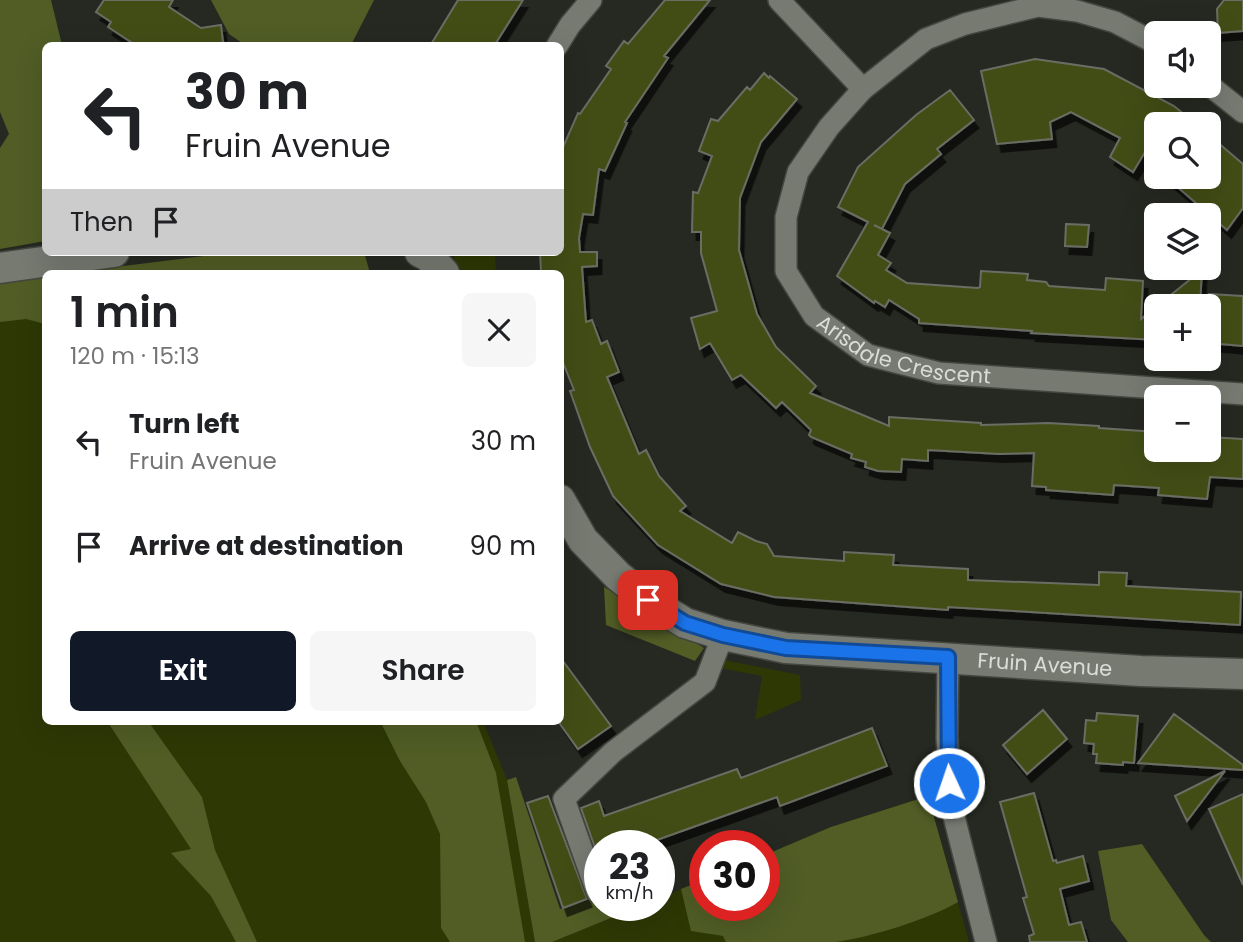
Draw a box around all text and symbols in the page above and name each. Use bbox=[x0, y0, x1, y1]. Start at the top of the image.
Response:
map controls bbox=[1144, 21, 1221, 462]
button: sound bbox=[1144, 21, 1221, 98]
text: 30 m bbox=[185, 58, 309, 126]
icon: left bbox=[70, 70, 161, 161]
button: search bbox=[1144, 112, 1221, 189]
text: Fruin Avenue bbox=[185, 123, 391, 168]
icon: arrive bbox=[147, 203, 185, 241]
button: layers bbox=[1144, 203, 1221, 280]
text: Then bbox=[70, 204, 133, 240]
text: 1 min bbox=[70, 283, 179, 342]
button: close bbox=[462, 293, 536, 367]
button: + bbox=[1144, 294, 1221, 371]
street label: Arisdale Crescent bbox=[811, 308, 992, 391]
text: 120 m · 15:13 bbox=[70, 340, 200, 372]
button: − bbox=[1144, 385, 1221, 462]
text: Turn left bbox=[129, 406, 240, 442]
icon: left bbox=[70, 423, 108, 461]
text: 30 m bbox=[471, 423, 536, 459]
text: Fruin Avenue bbox=[129, 445, 277, 477]
icon: arrive bbox=[70, 528, 108, 566]
text: Arrive at destination bbox=[129, 528, 404, 564]
text: 90 m bbox=[470, 528, 536, 564]
pin bbox=[618, 570, 678, 630]
icon: arrive bbox=[629, 581, 667, 619]
button: Exit bbox=[70, 631, 296, 711]
button: Share bbox=[310, 631, 536, 711]
street label: Fruin Avenue bbox=[977, 645, 1113, 683]
position arrow bbox=[912, 746, 986, 820]
speed limit sign: 30 bbox=[689, 830, 780, 921]
text: 23 bbox=[609, 842, 650, 891]
text: km/h bbox=[606, 880, 653, 905]

